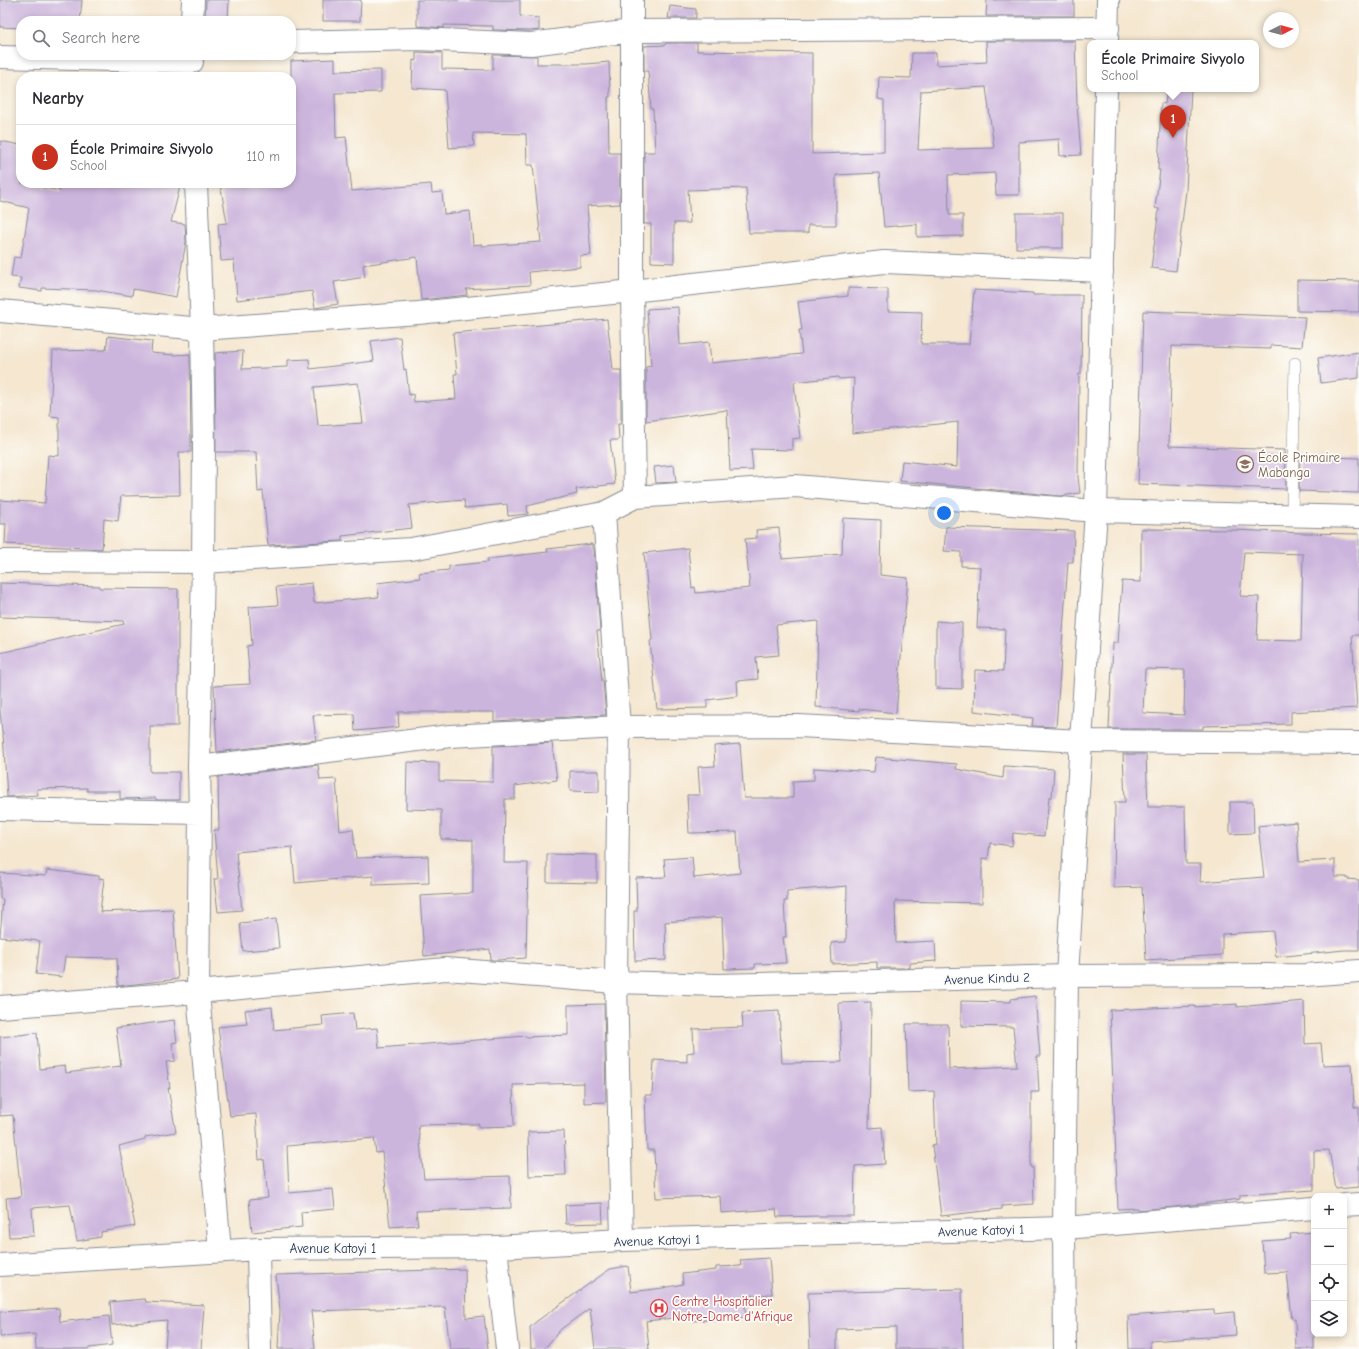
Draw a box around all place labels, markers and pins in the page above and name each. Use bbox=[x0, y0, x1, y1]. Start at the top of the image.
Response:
pin: 1 bbox=[1160, 105, 1186, 138]
place label: École Primaire Mabanga bbox=[1258, 449, 1340, 480]
school or university icon: École Primaire Mabanga bbox=[1235, 454, 1255, 474]
place label: Centre Hospitalier Notre-Dame d'Afrique bbox=[672, 1294, 793, 1324]
hospital icon: Centre Hospitalier Notre-Dame d'Afrique bbox=[649, 1298, 669, 1318]

